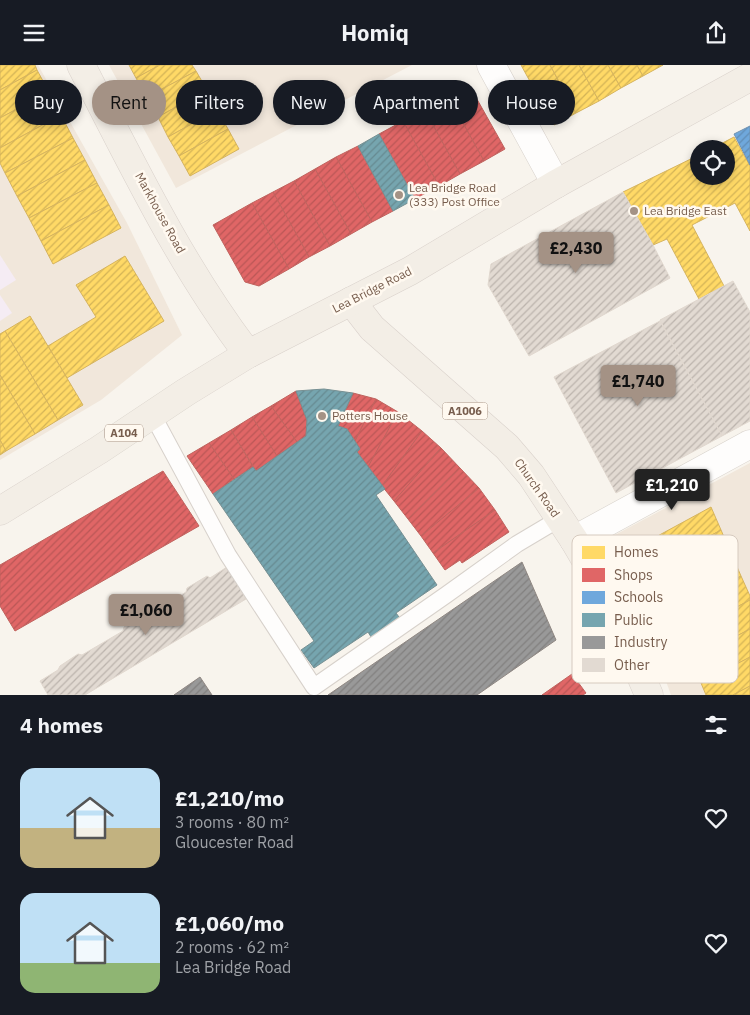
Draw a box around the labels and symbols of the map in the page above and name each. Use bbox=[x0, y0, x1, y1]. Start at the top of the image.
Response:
street label: Markhouse Road bbox=[132, 170, 189, 256]
place label: Lea Bridge Road (333) Post Office bbox=[409, 180, 500, 209]
marker: Lea Bridge Road (333) Post Office bbox=[393, 189, 405, 201]
place label: Lea Bridge East bbox=[644, 203, 727, 218]
marker: Lea Bridge East bbox=[628, 205, 640, 217]
pin: £2,430 bbox=[535, 231, 617, 274]
street label: Lea Bridge Road bbox=[330, 263, 414, 316]
pin: £1,740 bbox=[597, 365, 679, 407]
road number: A1006 bbox=[442, 403, 488, 419]
place label: Potters House bbox=[332, 408, 409, 423]
marker: Potters House bbox=[316, 410, 328, 422]
road number: A104 bbox=[105, 424, 143, 441]
street label: Church Road bbox=[512, 455, 563, 520]
pin: £1,210 bbox=[631, 469, 713, 511]
legend bbox=[572, 535, 738, 683]
text: Homes bbox=[614, 543, 659, 561]
text: Shops bbox=[614, 566, 653, 584]
text: Schools bbox=[614, 588, 664, 606]
pin: £1,060 bbox=[105, 593, 187, 636]
text: Public bbox=[614, 611, 653, 629]
text: Industry bbox=[614, 633, 668, 651]
text: Other bbox=[614, 656, 650, 674]

